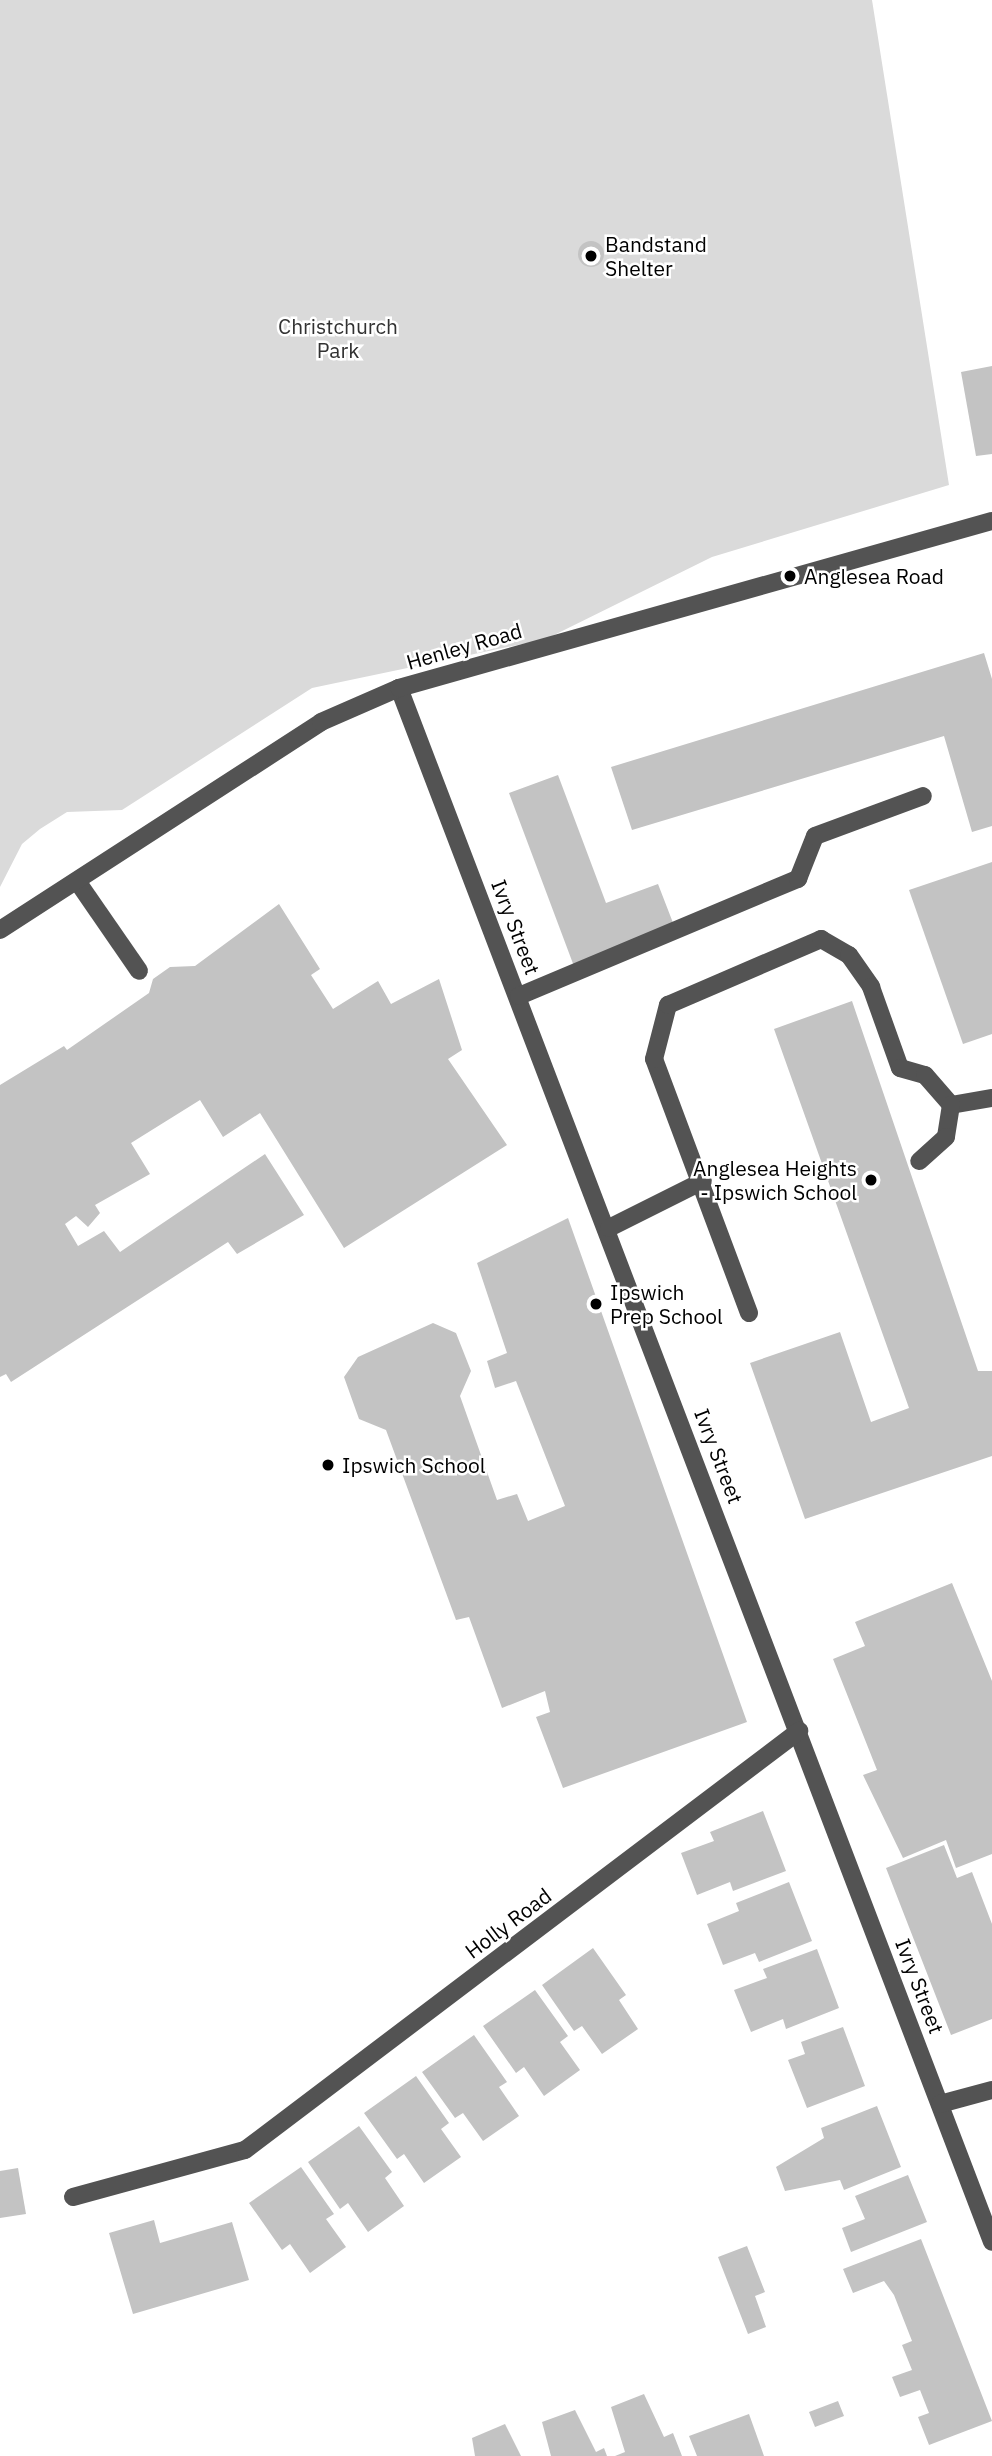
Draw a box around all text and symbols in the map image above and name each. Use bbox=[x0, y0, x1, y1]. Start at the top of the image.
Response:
place label: Bandstand Shelter bbox=[605, 231, 707, 281]
marker: Bandstand Shelter bbox=[583, 248, 599, 264]
park label: Christchurch Park bbox=[278, 313, 398, 363]
place label: Anglesea Road bbox=[804, 563, 944, 589]
marker: Anglesea Road bbox=[782, 568, 798, 584]
street label: Henley Road bbox=[403, 617, 525, 675]
street label: Ivry Street bbox=[486, 876, 546, 978]
place label: Anglesea Heights - Ipswich School bbox=[693, 1155, 857, 1205]
marker: Anglesea Heights - Ipswich School bbox=[863, 1172, 879, 1188]
place label: Ipswich Prep School bbox=[610, 1279, 723, 1329]
marker: Ipswich Prep School bbox=[588, 1296, 604, 1312]
street label: Ivry Street bbox=[689, 1405, 749, 1507]
place label: Ipswich School bbox=[342, 1452, 485, 1478]
marker: Ipswich School bbox=[320, 1457, 336, 1473]
street label: Holly Road bbox=[460, 1882, 556, 1964]
street label: Ivry Street bbox=[890, 1935, 950, 2037]

